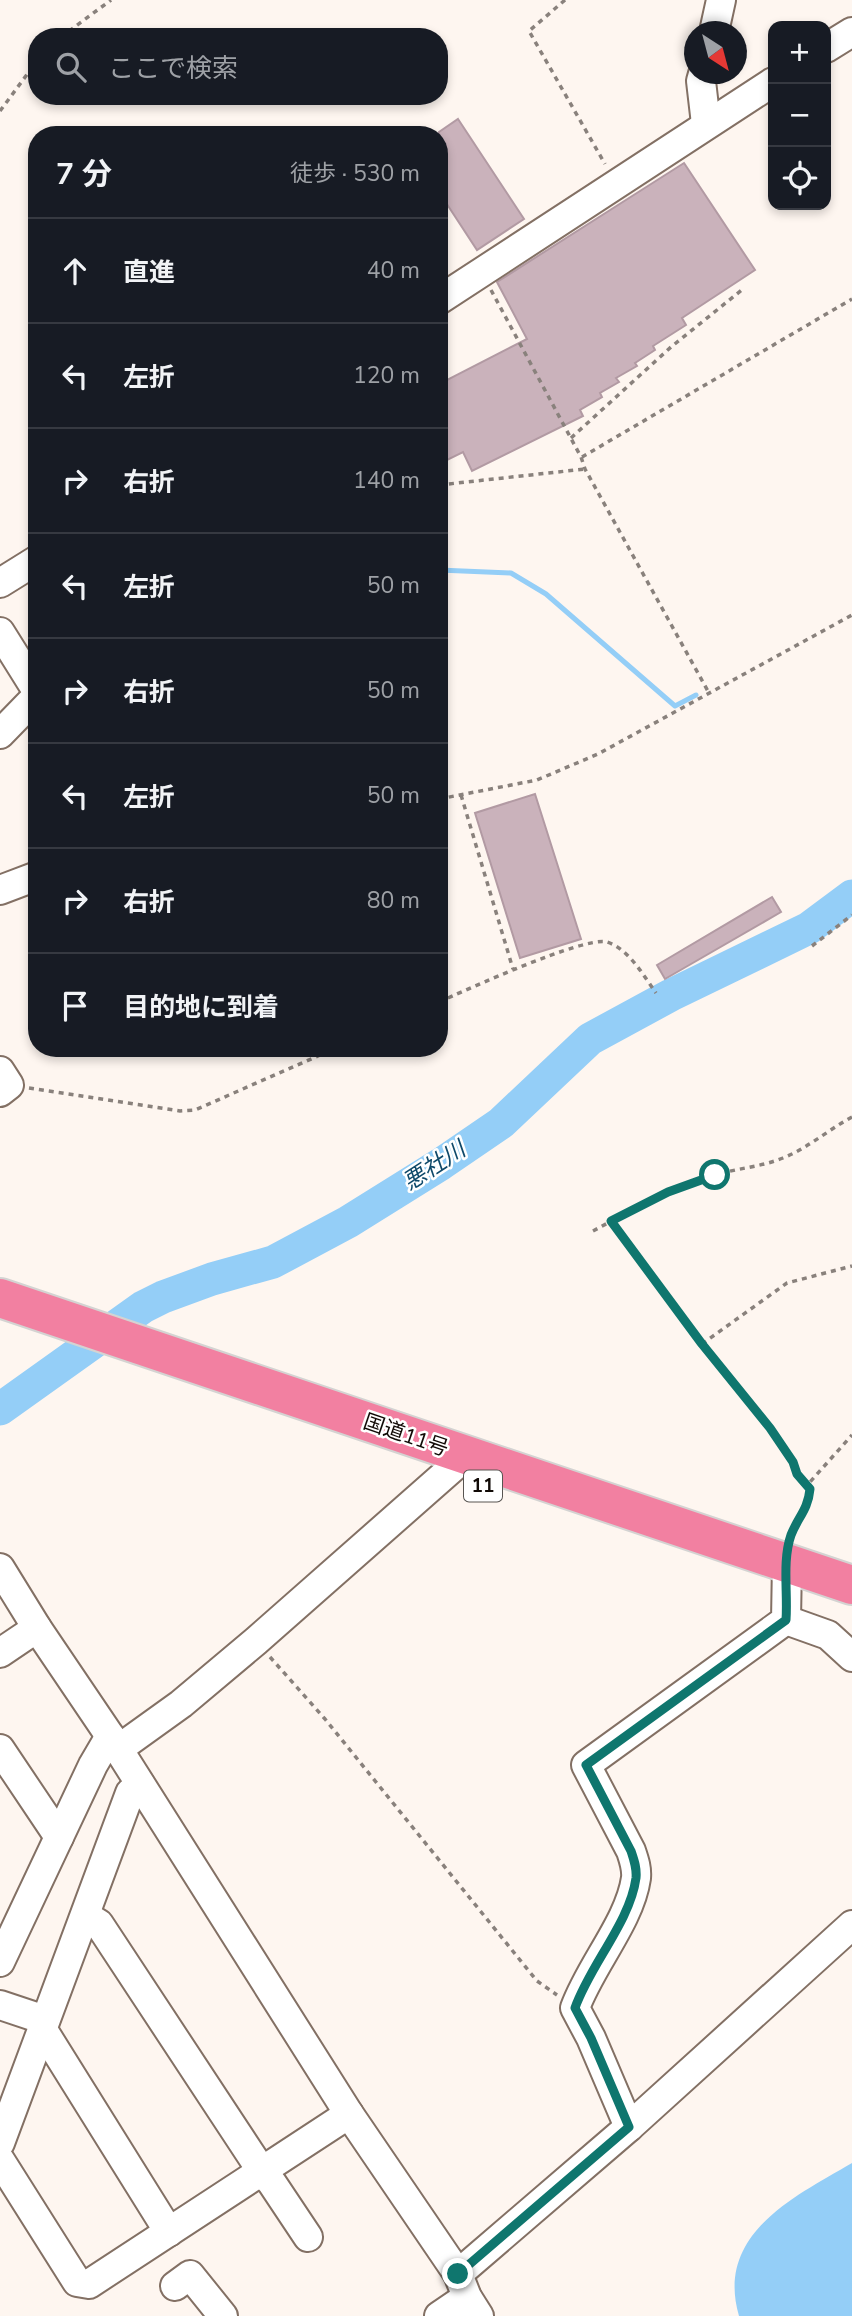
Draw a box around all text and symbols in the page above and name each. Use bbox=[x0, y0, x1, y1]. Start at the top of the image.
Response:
north arrow bbox=[684, 21, 747, 84]
map controls bbox=[768, 21, 831, 210]
button: + bbox=[768, 21, 831, 84]
search box bbox=[28, 28, 448, 105]
icon: search bbox=[52, 48, 90, 86]
text: ここで検索 bbox=[108, 51, 238, 86]
button: − bbox=[768, 84, 831, 147]
button: locate bbox=[768, 147, 831, 210]
text: 7 分 bbox=[56, 154, 112, 195]
text: 徒歩 · 530 m bbox=[290, 158, 420, 189]
icon: ahead bbox=[56, 252, 94, 290]
text: 直進 bbox=[123, 255, 175, 290]
text: 40 m bbox=[367, 255, 420, 286]
icon: left bbox=[56, 357, 94, 395]
text: 左折 bbox=[123, 360, 175, 395]
text: 120 m bbox=[353, 360, 420, 391]
icon: right bbox=[56, 462, 94, 500]
text: 右折 bbox=[123, 465, 175, 500]
text: 140 m bbox=[353, 465, 420, 496]
icon: left bbox=[56, 567, 94, 605]
text: 左折 bbox=[123, 570, 175, 605]
text: 50 m bbox=[367, 570, 420, 601]
icon: right bbox=[56, 672, 94, 710]
text: 右折 bbox=[123, 675, 175, 710]
text: 50 m bbox=[367, 675, 420, 706]
icon: left bbox=[56, 777, 94, 815]
text: 左折 bbox=[123, 780, 175, 815]
text: 50 m bbox=[367, 780, 420, 811]
icon: right bbox=[56, 882, 94, 920]
text: 右折 bbox=[123, 885, 175, 920]
text: 80 m bbox=[367, 885, 420, 916]
icon: arrive bbox=[56, 987, 94, 1025]
text: 目的地に到着 bbox=[123, 990, 279, 1025]
water label: 悪社川 bbox=[397, 1133, 474, 1198]
route start bbox=[699, 1159, 730, 1190]
street label: 国道11号 bbox=[360, 1407, 452, 1463]
road number: 11 bbox=[464, 1470, 502, 1502]
route end bbox=[442, 2258, 473, 2289]

